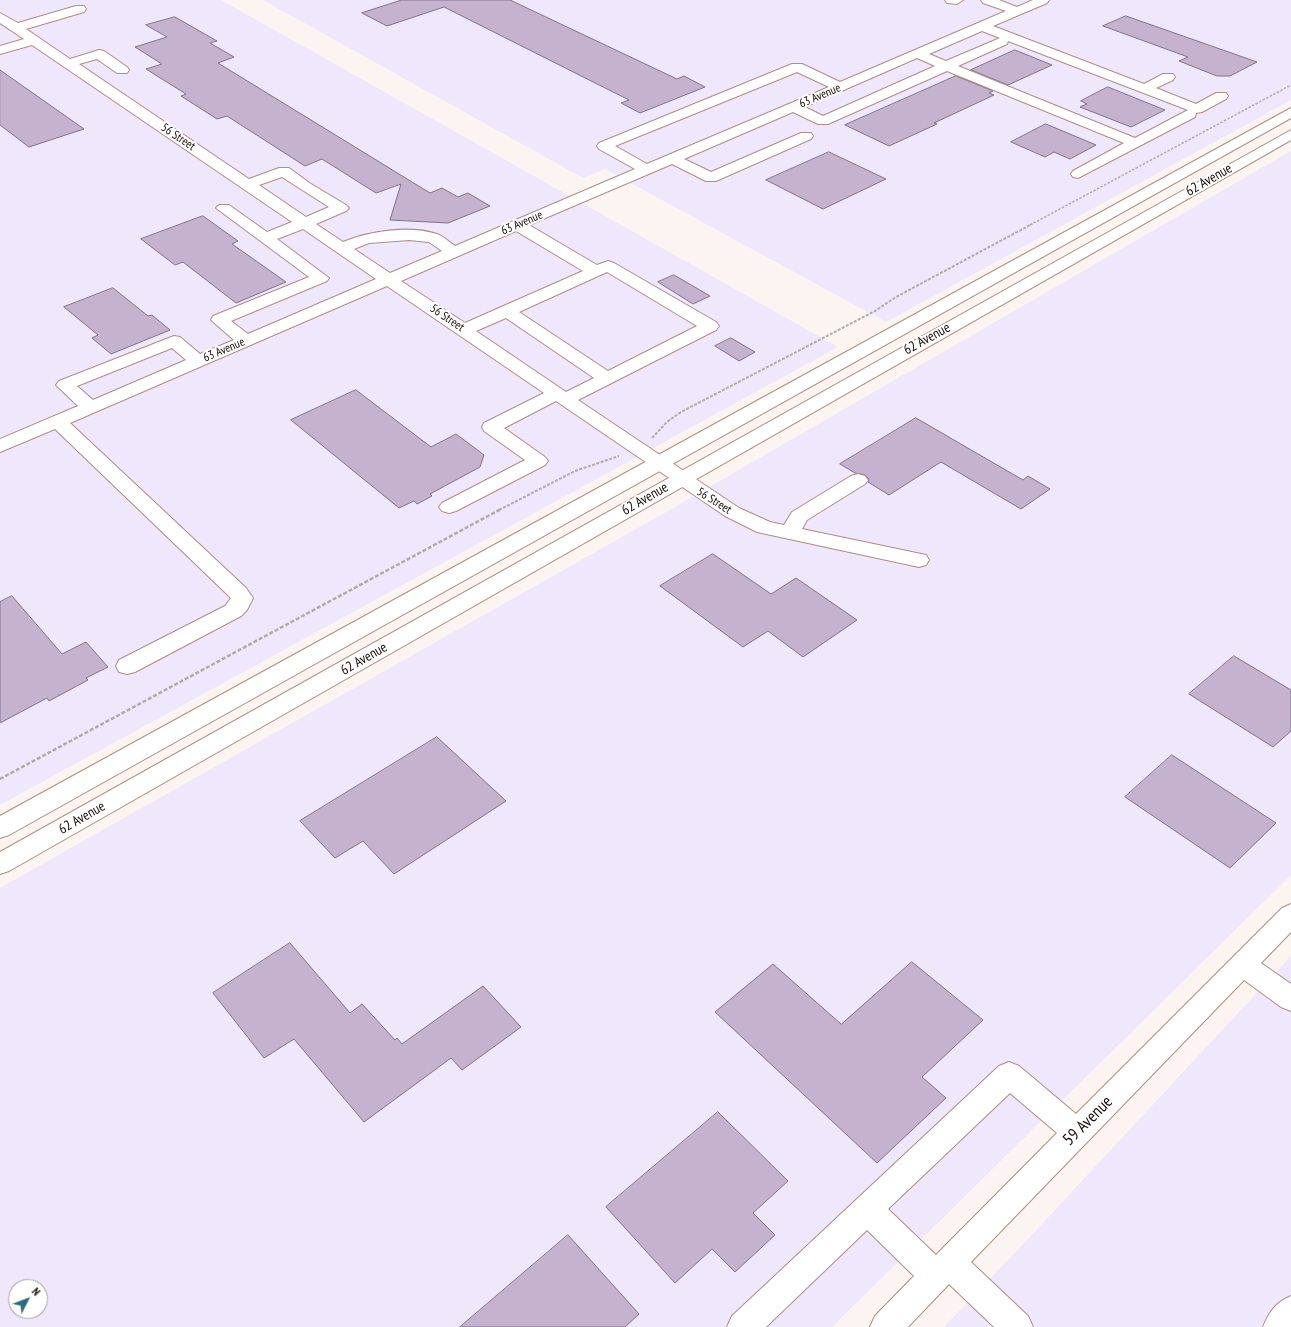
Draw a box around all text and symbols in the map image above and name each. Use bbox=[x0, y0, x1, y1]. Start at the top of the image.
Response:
street label: 63 Avenue bbox=[797, 81, 843, 111]
street label: 56 Street bbox=[158, 120, 198, 154]
street label: 62 Avenue bbox=[1183, 160, 1235, 200]
street label: 63 Avenue bbox=[499, 208, 545, 238]
street label: 56 Street bbox=[427, 301, 467, 335]
street label: 62 Avenue bbox=[901, 319, 953, 359]
street label: 63 Avenue bbox=[201, 335, 247, 365]
street label: 62 Avenue bbox=[619, 479, 671, 519]
street label: 56 Street bbox=[694, 485, 734, 517]
street label: 62 Avenue bbox=[338, 639, 390, 679]
street label: 62 Avenue bbox=[56, 798, 108, 838]
street label: 59 Avenue bbox=[1059, 1092, 1117, 1150]
north arrow bbox=[8, 1279, 48, 1319]
text: N bbox=[29, 1285, 43, 1299]

